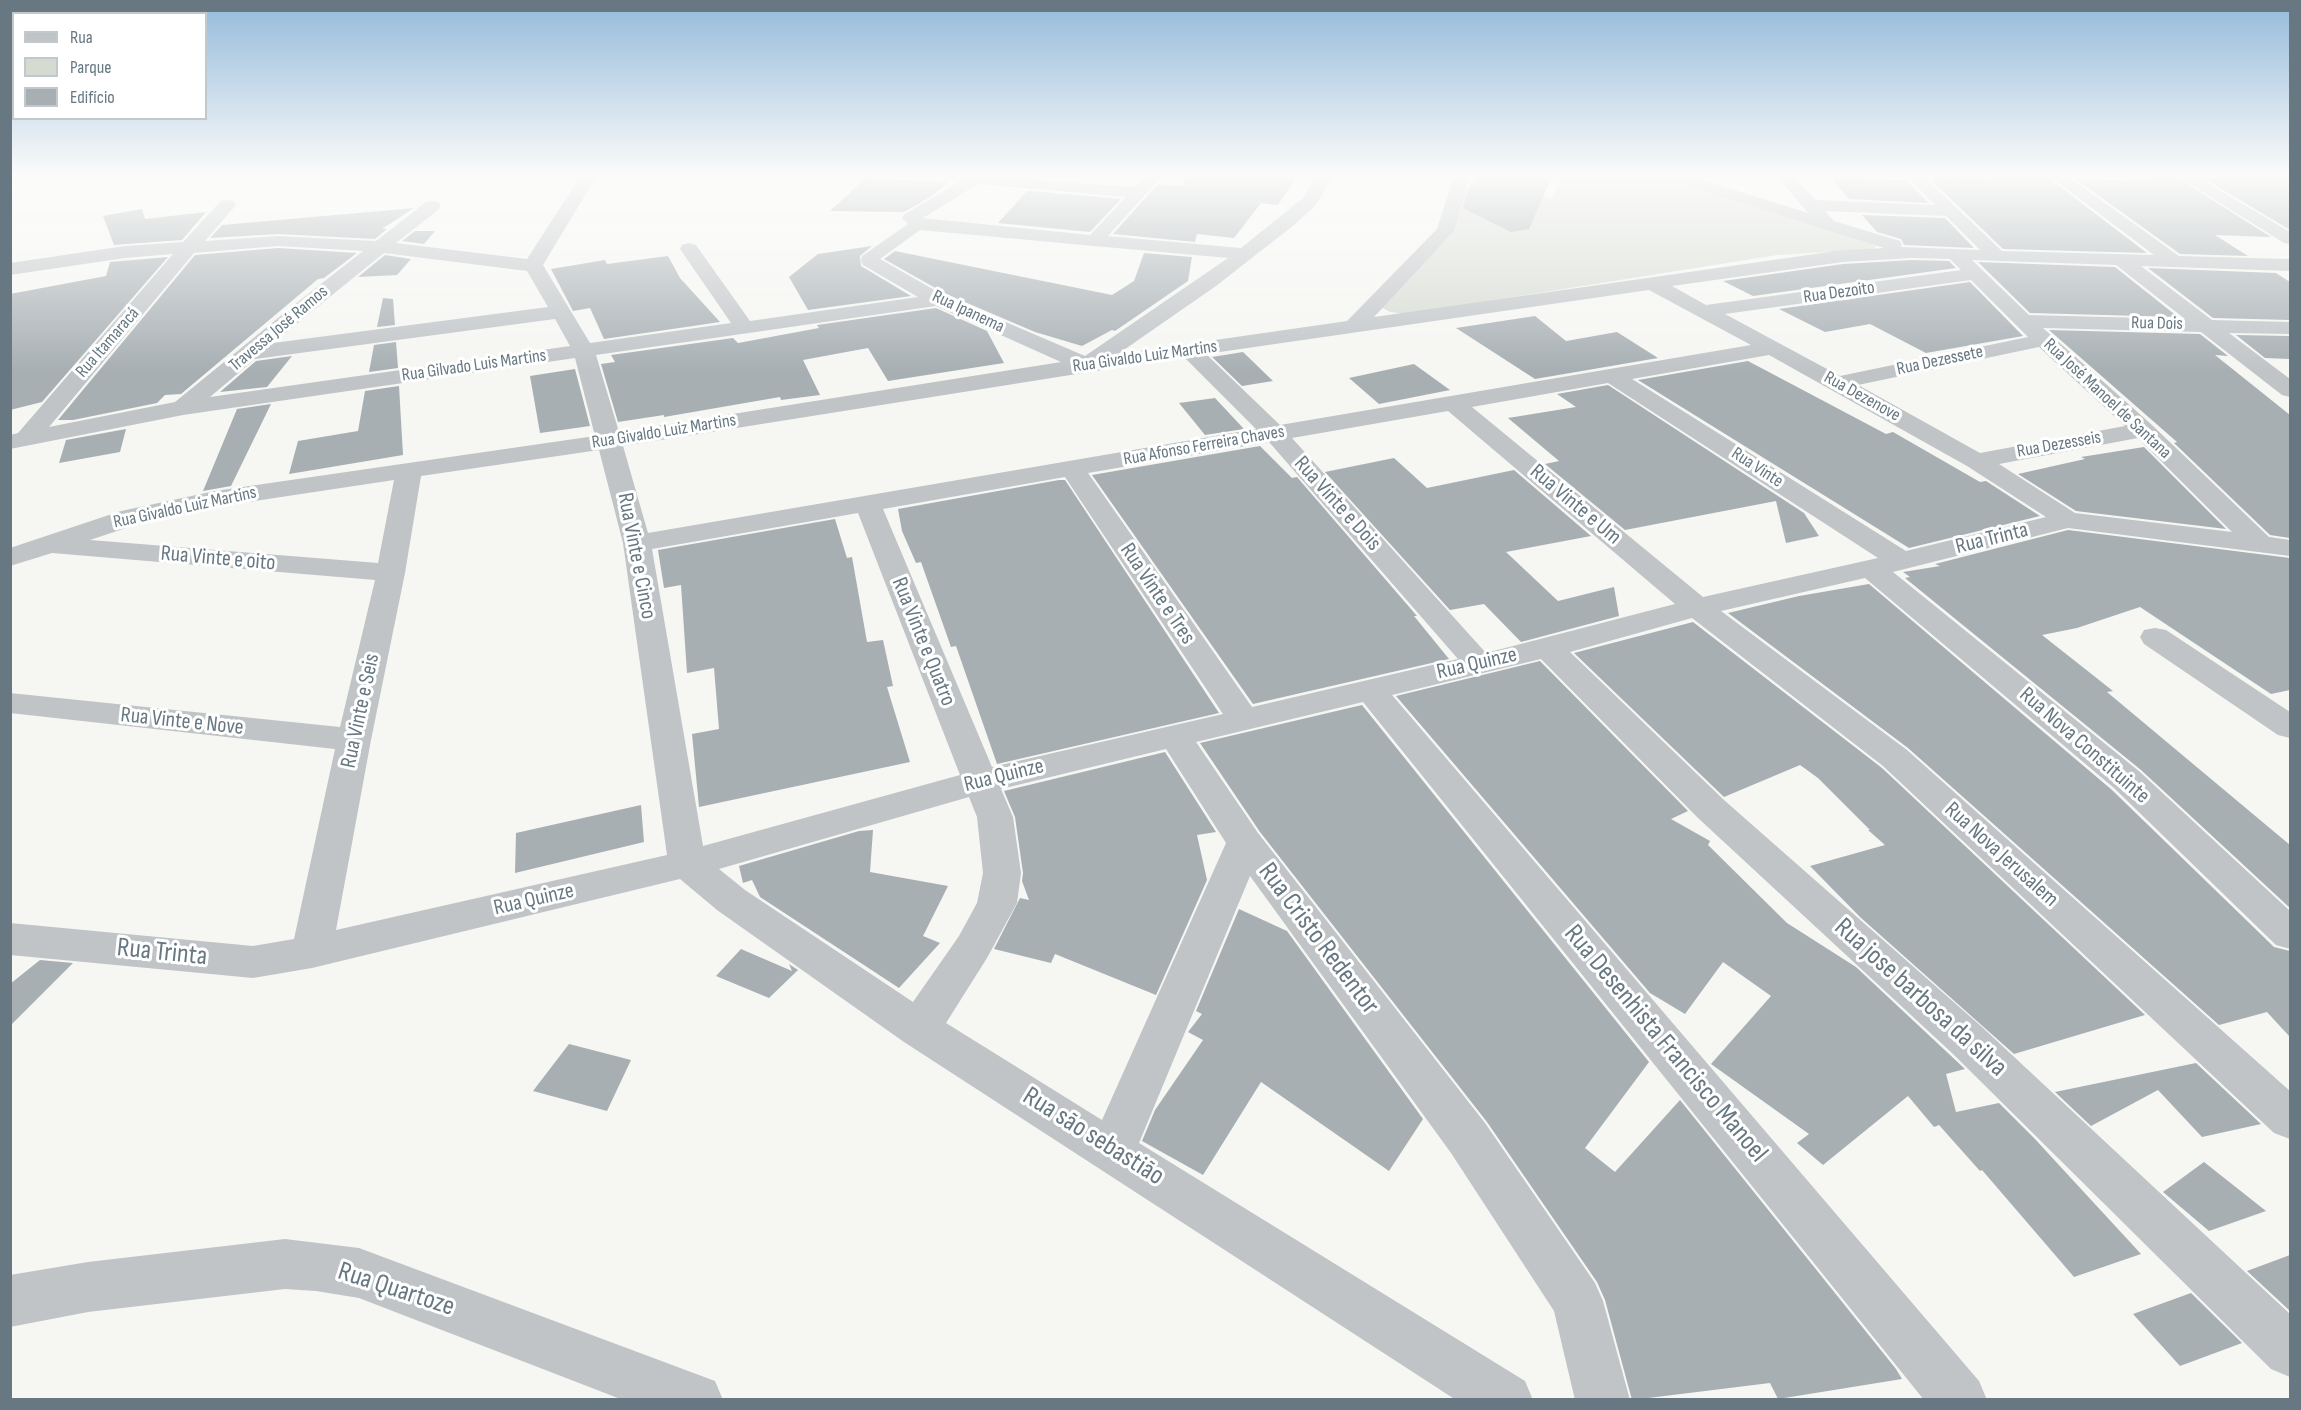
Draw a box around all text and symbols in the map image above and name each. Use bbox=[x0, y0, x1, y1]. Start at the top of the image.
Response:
legend bbox=[12, 12, 207, 120]
text: Rua bbox=[70, 27, 93, 48]
text: Parque bbox=[70, 57, 111, 78]
text: Edifício bbox=[70, 87, 115, 108]
street label: Rua Dezoito bbox=[1802, 277, 1876, 309]
street label: Travessa José Ramos bbox=[225, 281, 333, 377]
street label: Rua Ipanema bbox=[929, 286, 1007, 338]
street label: Rua Itamaracá bbox=[72, 304, 144, 382]
street label: Rua Dois bbox=[2131, 313, 2183, 335]
street label: Rua José Manoel de Santana bbox=[2039, 334, 2175, 464]
street label: Rua Givaldo Luiz Martins bbox=[1071, 336, 1219, 378]
street label: Rua Dezessete bbox=[1895, 341, 1985, 381]
street label: Rua Gilvado Luis Martins bbox=[400, 345, 548, 387]
street label: Rua Dezenove bbox=[1820, 367, 1904, 427]
street label: Rua Givaldo Luiz Martins bbox=[590, 410, 738, 454]
street label: Rua Afonso Ferreira Chaves bbox=[1122, 421, 1286, 471]
street label: Rua Dezesseis bbox=[2015, 427, 2103, 463]
street label: Rua Vinte bbox=[1727, 443, 1787, 493]
street label: Rua Vinte e Dois bbox=[1288, 451, 1386, 557]
street label: Rua Vinte e Um bbox=[1524, 459, 1626, 551]
street label: Rua Givaldo Luiz Martins bbox=[112, 482, 258, 534]
street label: Rua Vinte e Cinco bbox=[611, 491, 661, 621]
street label: Rua Trinta bbox=[1953, 517, 2031, 561]
street label: Rua Vinte e Tres bbox=[1114, 538, 1200, 650]
street label: Rua Vinte e oito bbox=[160, 541, 276, 577]
street label: Rua Vinte e Quatro bbox=[885, 574, 961, 710]
street label: Rua Quinze bbox=[1434, 642, 1520, 686]
street label: Rua Vinte e Seis bbox=[336, 651, 386, 771]
street label: Rua Nova Constituinte bbox=[2013, 682, 2155, 810]
street label: Rua Vinte e Nove bbox=[119, 702, 245, 742]
street label: Rua Quinze bbox=[961, 753, 1047, 799]
street label: Rua Nova Jerusalem bbox=[1939, 797, 2063, 913]
street label: Rua Cristo Redentor bbox=[1251, 857, 1385, 1021]
street label: Rua Quinze bbox=[491, 878, 577, 922]
street label: Rua jose barbosa da silva bbox=[1827, 912, 2013, 1084]
street label: Rua Desenhista Francisco Manoel bbox=[1556, 919, 1774, 1169]
street label: Rua Trinta bbox=[115, 932, 209, 974]
street label: Rua são sebastião bbox=[1016, 1081, 1170, 1193]
street label: Rua Quartoze bbox=[334, 1256, 458, 1324]

